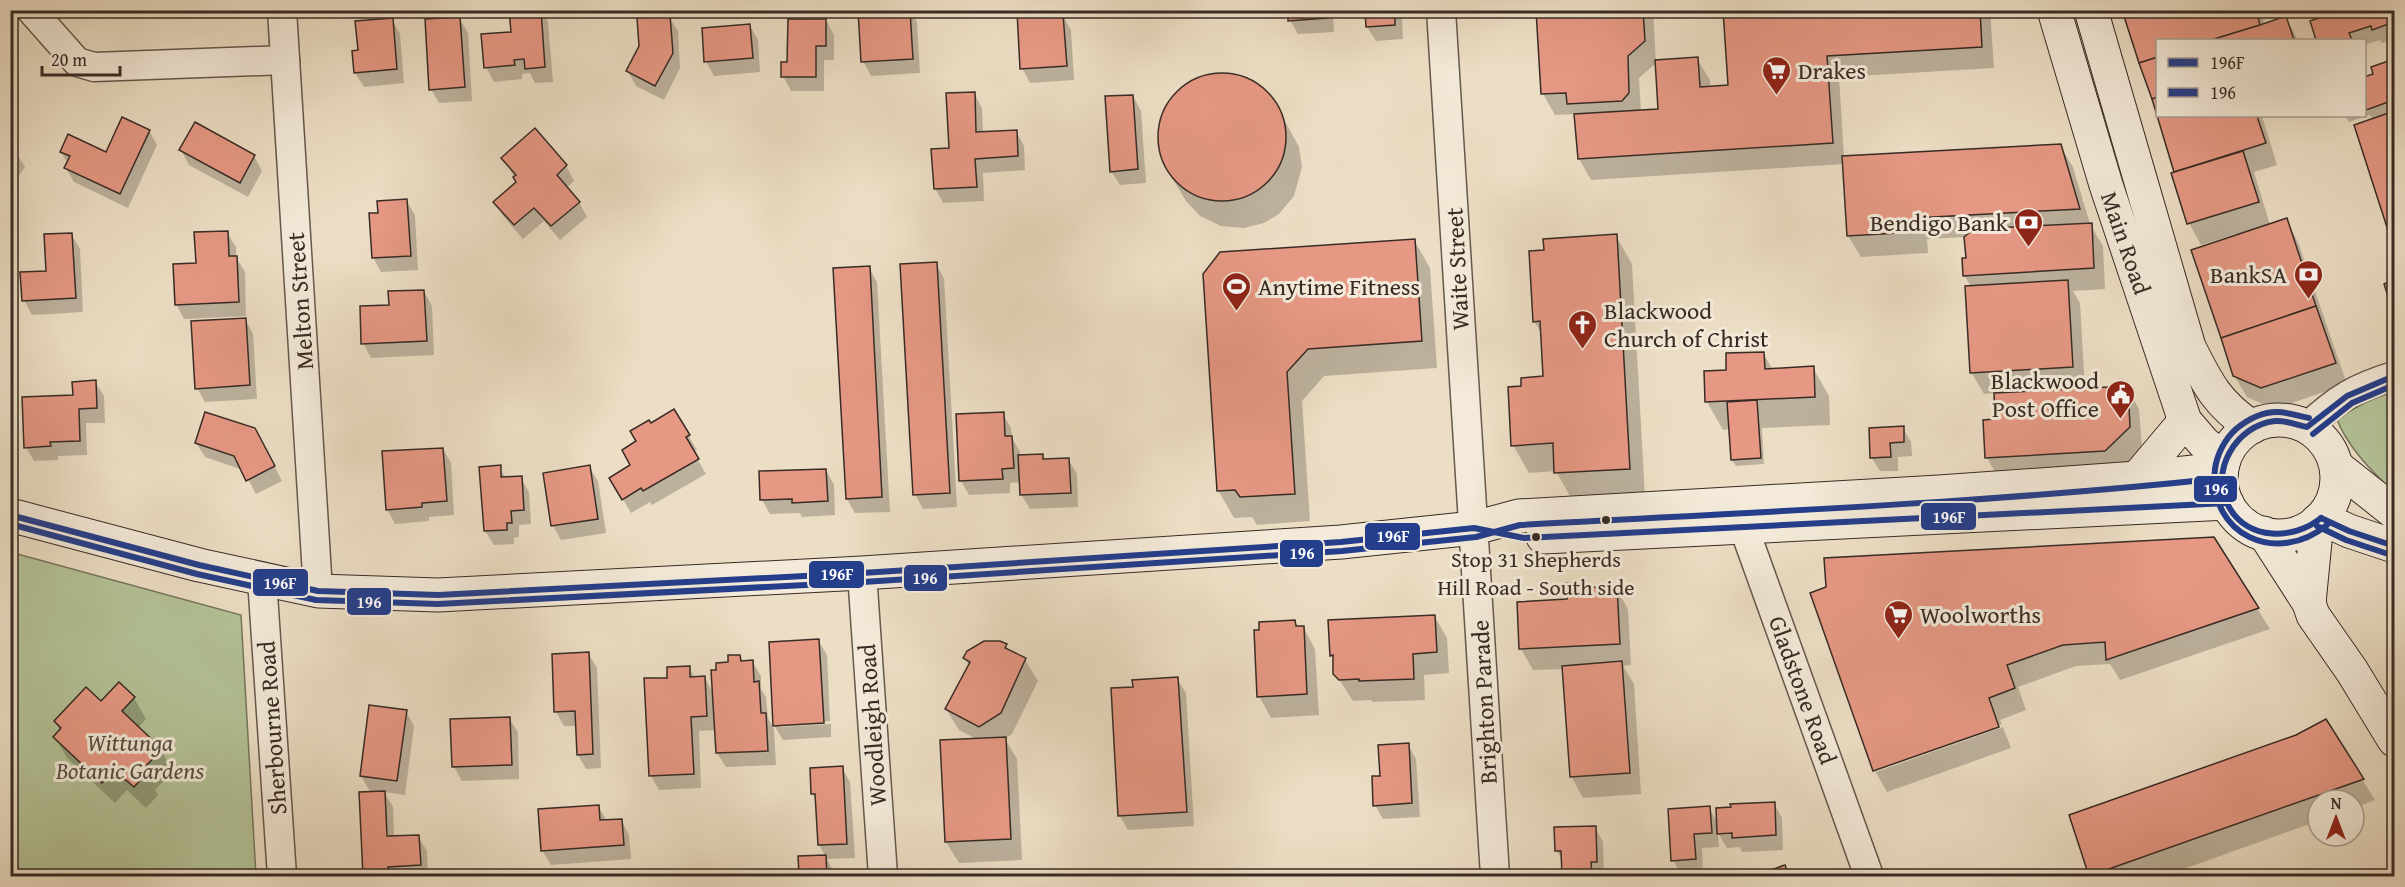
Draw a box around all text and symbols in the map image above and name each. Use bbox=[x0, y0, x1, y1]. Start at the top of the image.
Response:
scale bar bbox=[42, 39, 120, 77]
legend bbox=[2156, 39, 2366, 117]
text: 20 m bbox=[51, 46, 87, 73]
text: 196F bbox=[2210, 49, 2245, 76]
place label: Drakes bbox=[1798, 53, 1866, 88]
supermarket icon: Drakes bbox=[1761, 54, 1793, 96]
text: 196 bbox=[2210, 79, 2236, 106]
street label: Main Road bbox=[2092, 187, 2160, 299]
place label: Bendigo Bank bbox=[1870, 205, 2009, 240]
street label: Waite Street bbox=[1436, 206, 1478, 331]
bank icon: Bendigo Bank bbox=[2013, 206, 2045, 248]
street label: Melton Street bbox=[278, 230, 322, 371]
place label: BankSA bbox=[2210, 257, 2287, 292]
bank icon: BankSA bbox=[2292, 258, 2324, 300]
place label: Anytime Fitness bbox=[1258, 269, 1420, 304]
sports icon: Anytime Fitness bbox=[1221, 270, 1253, 312]
place label: Blackwood Church of Christ bbox=[1604, 293, 1769, 356]
church icon: Blackwood Church of Christ bbox=[1567, 308, 1599, 350]
place label: Blackwood Post Office bbox=[1991, 363, 2099, 426]
public building icon: Blackwood Post Office bbox=[2104, 378, 2136, 420]
line badge: 196 bbox=[2193, 475, 2238, 503]
text: 196 bbox=[2204, 477, 2228, 501]
line badge: 196F bbox=[1920, 502, 1977, 531]
text: 196F bbox=[1932, 505, 1966, 529]
unlabelled marker bbox=[1600, 514, 1612, 526]
line badge: 196F bbox=[1364, 522, 1421, 551]
text: 196F bbox=[1376, 524, 1410, 548]
marker: Stop 31 Shepherds Hill Road - South side bbox=[1530, 531, 1542, 543]
line badge: 196 bbox=[1279, 539, 1324, 568]
text: 196 bbox=[1290, 541, 1314, 565]
place label: Stop 31 Shepherds Hill Road - South side bbox=[1437, 543, 1635, 603]
line badge: 196F bbox=[808, 560, 865, 589]
text: 196F bbox=[820, 562, 854, 586]
line badge: 196 bbox=[903, 564, 948, 592]
text: 196 bbox=[913, 566, 937, 590]
line badge: 196F bbox=[252, 568, 309, 597]
text: 196F bbox=[263, 571, 297, 595]
line badge: 196 bbox=[346, 587, 392, 616]
text: 196 bbox=[357, 590, 381, 614]
place label: Woolworths bbox=[1920, 597, 2041, 632]
supermarket icon: Woolworths bbox=[1883, 598, 1915, 640]
street label: Gladstone Road bbox=[1760, 611, 1846, 769]
street label: Brighton Parade bbox=[1462, 619, 1506, 785]
street label: Sherbourne Road bbox=[248, 640, 296, 816]
street label: Woodleigh Road bbox=[849, 643, 895, 807]
park label: Wittunga Botanic Gardens bbox=[55, 725, 204, 788]
north arrow bbox=[2306, 788, 2366, 848]
text: N bbox=[2331, 791, 2342, 815]

